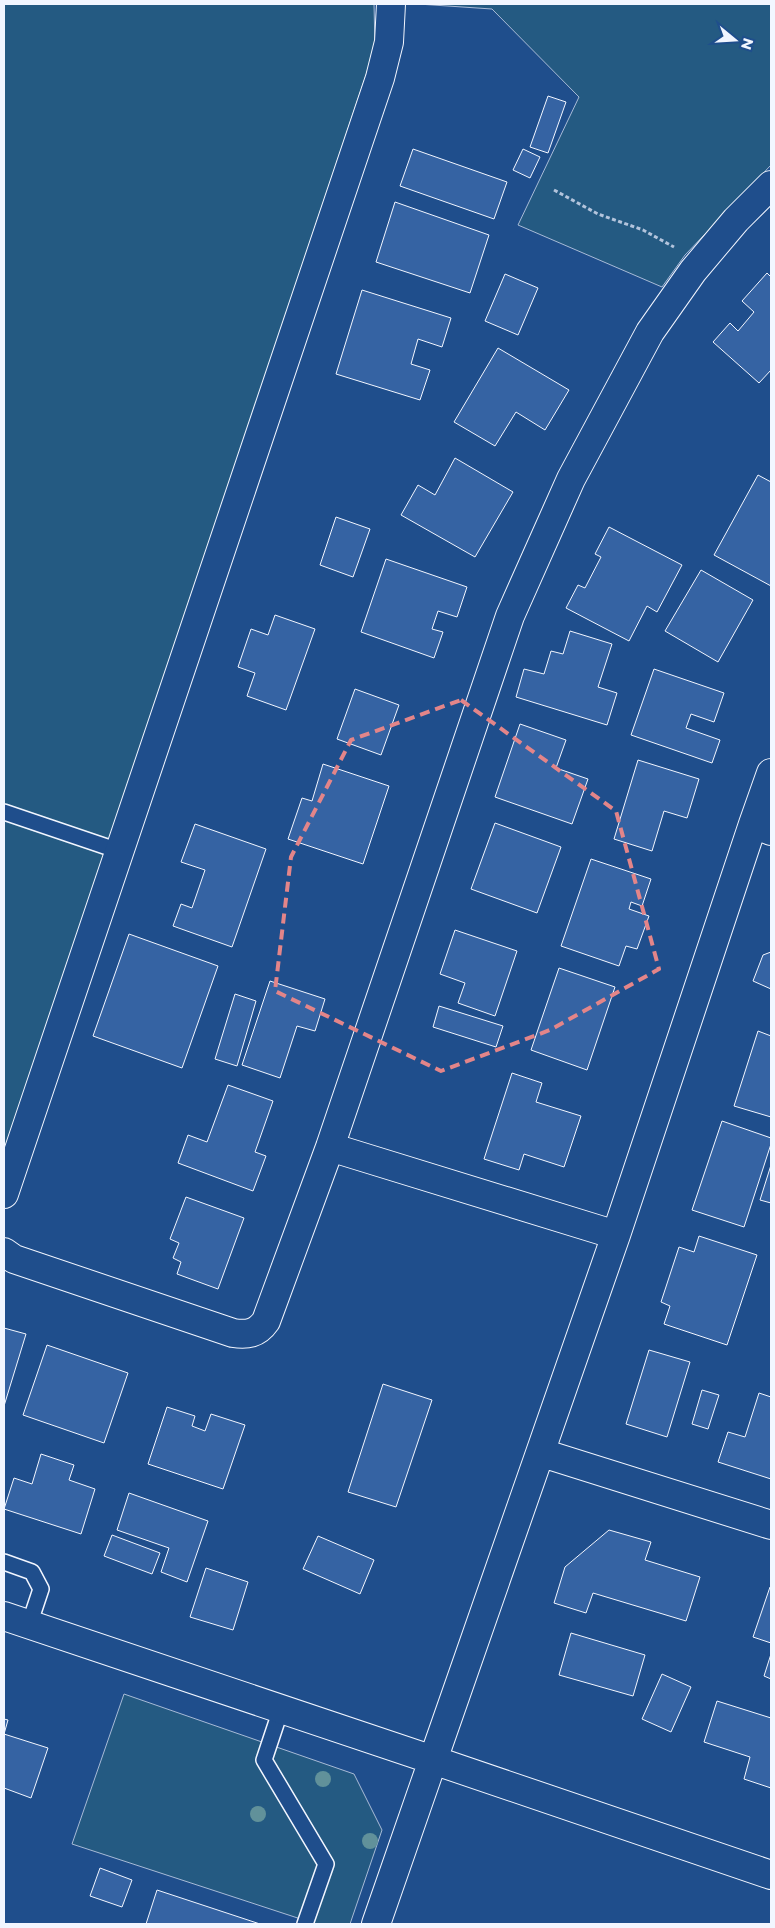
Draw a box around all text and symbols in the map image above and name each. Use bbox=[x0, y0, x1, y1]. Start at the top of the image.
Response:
north arrow bbox=[710, 15, 760, 65]
text: N bbox=[737, 36, 758, 52]

